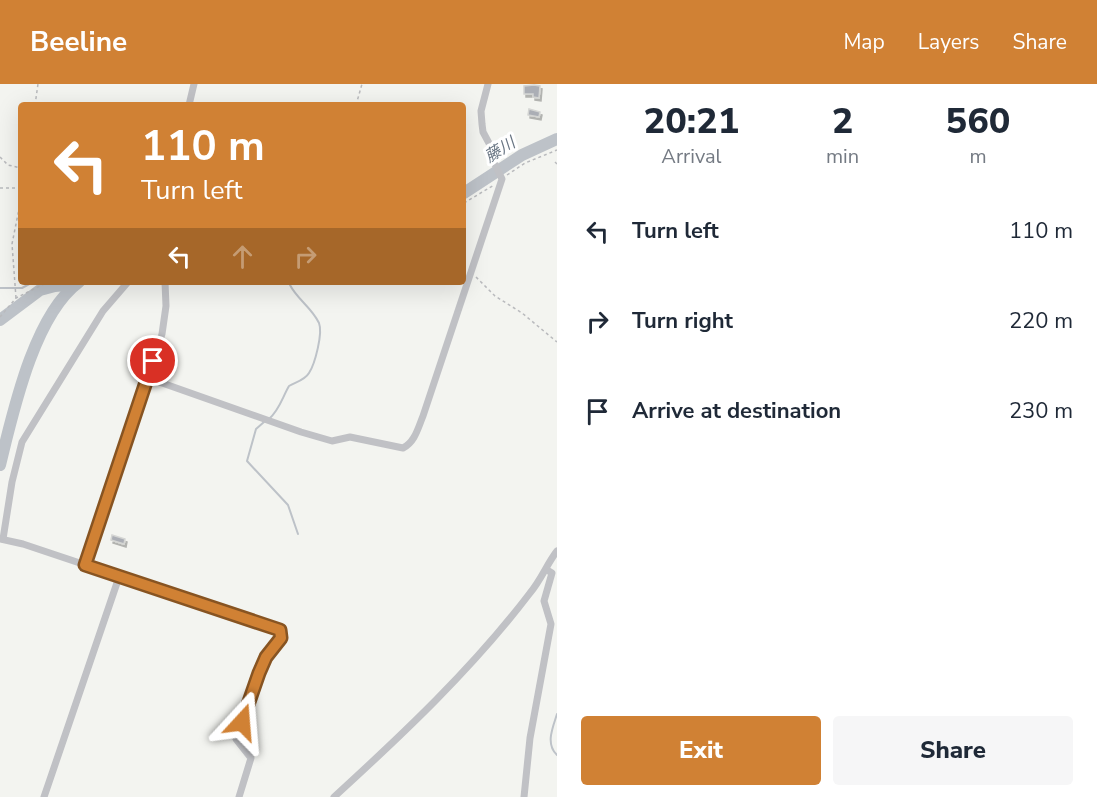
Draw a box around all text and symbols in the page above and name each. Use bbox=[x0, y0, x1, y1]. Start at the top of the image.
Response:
text: Beeline bbox=[30, 23, 127, 61]
text: Map bbox=[843, 28, 885, 56]
text: Layers bbox=[918, 28, 979, 56]
text: Share bbox=[1012, 28, 1067, 56]
text: 20:21 bbox=[644, 97, 739, 146]
text: 2 bbox=[832, 97, 853, 146]
text: 560 bbox=[946, 97, 1010, 146]
text: 110 m bbox=[141, 118, 265, 175]
icon: left bbox=[42, 126, 120, 204]
water label: 藤川 bbox=[481, 131, 521, 168]
text: Arrival bbox=[661, 143, 722, 170]
text: min bbox=[826, 143, 859, 170]
text: m bbox=[969, 143, 987, 170]
text: Turn left bbox=[141, 172, 242, 209]
icon: left bbox=[581, 215, 614, 248]
text: Turn left bbox=[632, 216, 719, 246]
text: 110 m bbox=[1009, 216, 1073, 246]
icon: left bbox=[163, 240, 196, 273]
icon: ahead bbox=[226, 240, 259, 273]
icon: right bbox=[289, 240, 322, 273]
icon: right bbox=[581, 305, 614, 338]
text: Turn right bbox=[632, 306, 733, 336]
text: 220 m bbox=[1009, 306, 1073, 336]
pin bbox=[127, 335, 178, 386]
icon: arrive bbox=[136, 344, 169, 377]
icon: arrive bbox=[581, 395, 614, 428]
text: Arrive at destination bbox=[632, 396, 841, 426]
text: 230 m bbox=[1009, 396, 1073, 426]
position arrow bbox=[210, 690, 274, 754]
button: Exit bbox=[581, 716, 821, 785]
button: Share bbox=[833, 716, 1073, 785]

